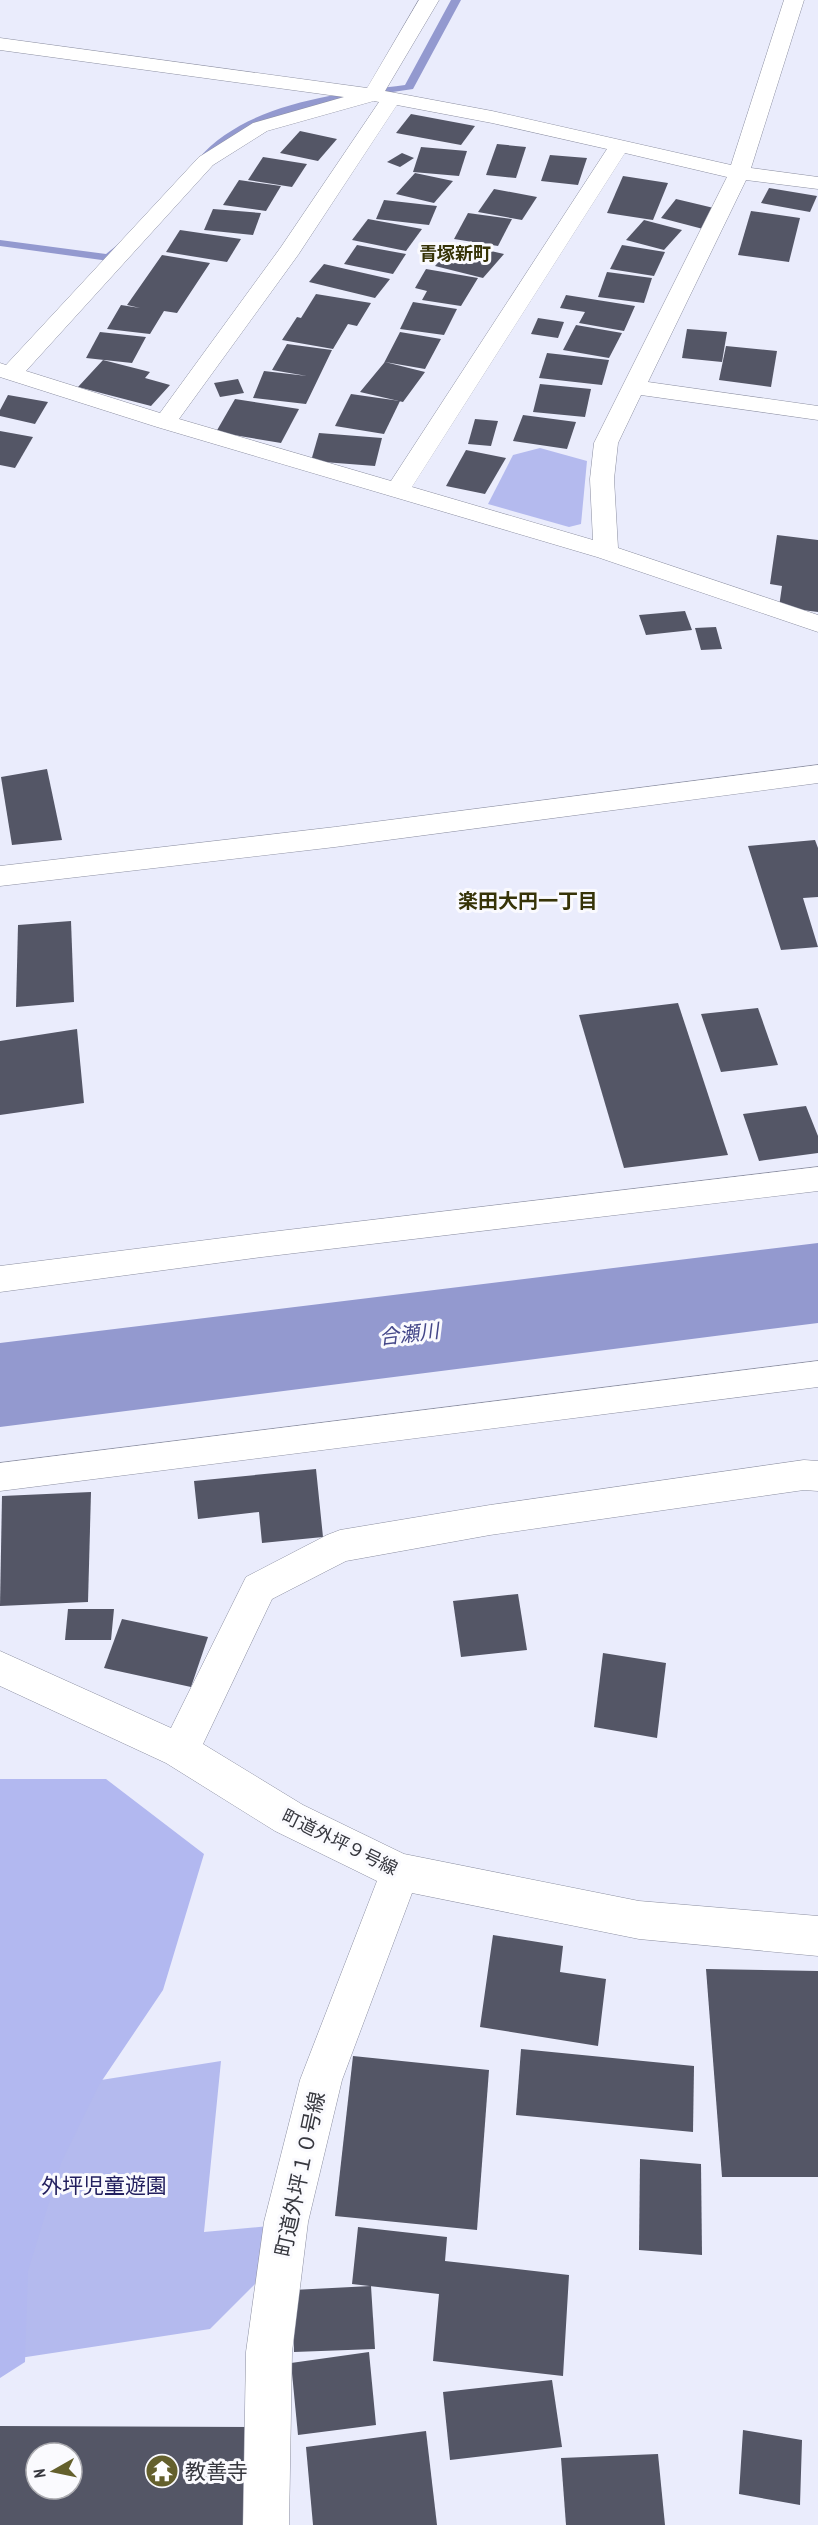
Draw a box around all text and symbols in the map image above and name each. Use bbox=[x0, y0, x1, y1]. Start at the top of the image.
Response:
district label: 青塚新町 bbox=[419, 242, 491, 265]
district label: 楽田大円一丁目 bbox=[458, 888, 598, 914]
water label: 合瀬川 bbox=[378, 1317, 442, 1351]
street label: 町道外坪９号線 bbox=[278, 1804, 402, 1880]
street label: 町道外坪１０号線 bbox=[269, 2089, 331, 2259]
park label: 外坪児童遊園 bbox=[41, 2172, 167, 2199]
north arrow bbox=[24, 2441, 84, 2501]
temple icon: 教善寺 bbox=[144, 2453, 180, 2489]
place label: 教善寺 bbox=[185, 2458, 248, 2485]
text: N bbox=[29, 2468, 50, 2479]

